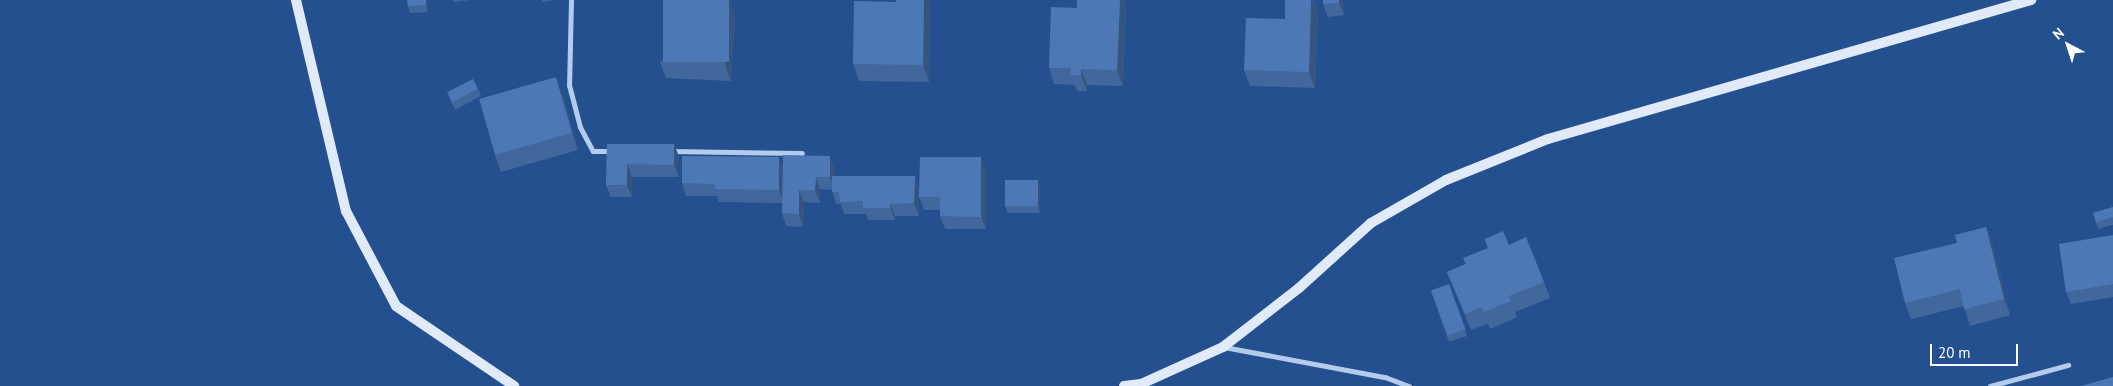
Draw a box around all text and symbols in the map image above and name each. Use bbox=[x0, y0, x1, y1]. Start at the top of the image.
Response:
north arrow bbox=[2043, 20, 2093, 70]
text: N bbox=[2049, 24, 2068, 43]
scale bar bbox=[1933, 334, 2020, 366]
text: 20 m bbox=[1938, 343, 1971, 362]

